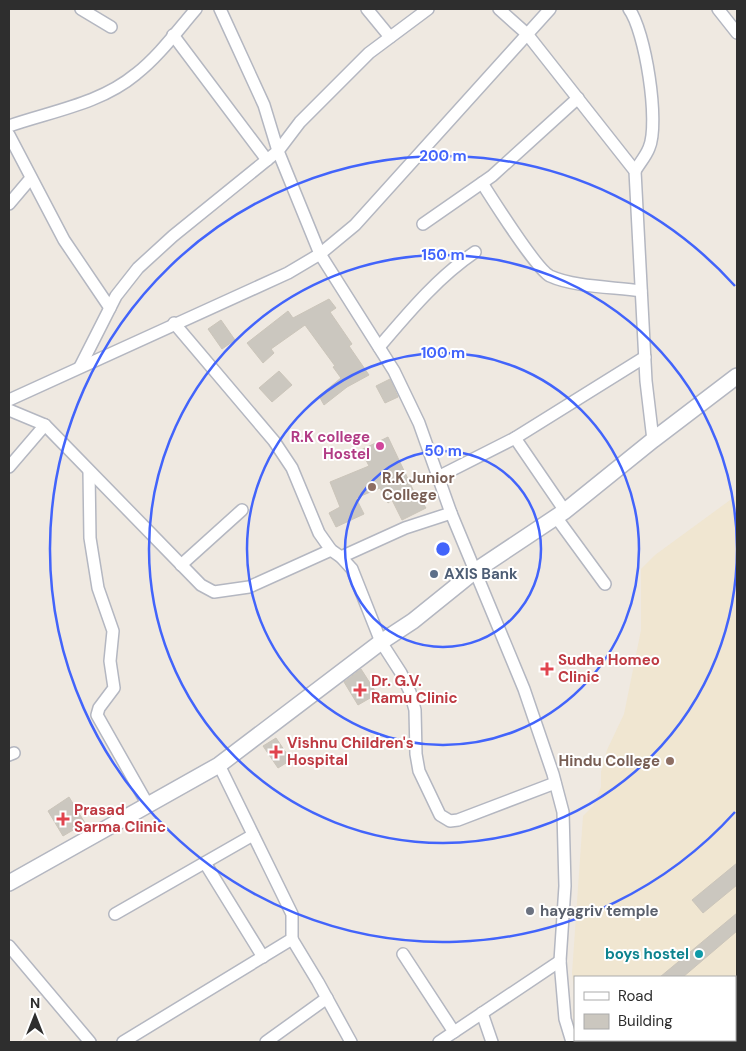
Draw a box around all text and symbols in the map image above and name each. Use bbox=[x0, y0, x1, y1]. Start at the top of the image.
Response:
text: 200 m bbox=[419, 146, 467, 166]
text: 150 m bbox=[422, 245, 465, 265]
text: 100 m bbox=[421, 343, 465, 363]
place label: R.K college Hostel bbox=[291, 427, 370, 464]
marker: R.K college Hostel bbox=[374, 440, 386, 452]
text: 50 m bbox=[424, 441, 462, 461]
place label: R.K Junior College bbox=[382, 468, 455, 505]
marker: R.K Junior College bbox=[366, 481, 378, 493]
centre of rings bbox=[434, 540, 452, 558]
place label: AXIS Bank bbox=[444, 564, 518, 584]
marker: AXIS Bank bbox=[428, 568, 440, 580]
place label: Sudha Homeo Clinic bbox=[558, 650, 660, 687]
marker: Sudha Homeo Clinic bbox=[540, 662, 554, 676]
place label: Dr. G.V. Ramu Clinic bbox=[371, 671, 458, 708]
marker: Dr. G.V. Ramu Clinic bbox=[353, 683, 367, 697]
place label: Vishnu Children's Hospital bbox=[287, 733, 414, 770]
marker: Vishnu Children's Hospital bbox=[269, 745, 283, 759]
place label: Hindu College bbox=[559, 751, 660, 771]
marker: Hindu College bbox=[664, 755, 676, 767]
place label: Prasad Sarma Clinic bbox=[74, 800, 166, 837]
marker: Prasad Sarma Clinic bbox=[56, 812, 70, 826]
place label: hayagriv temple bbox=[540, 901, 659, 921]
marker: hayagriv temple bbox=[524, 905, 536, 917]
place label: boys hostel bbox=[605, 944, 689, 964]
marker: boys hostel bbox=[693, 948, 705, 960]
legend bbox=[574, 976, 736, 1041]
text: Road bbox=[618, 986, 653, 1006]
north arrow bbox=[10, 991, 60, 1041]
text: N bbox=[30, 994, 40, 1012]
text: Building bbox=[618, 1011, 673, 1031]

